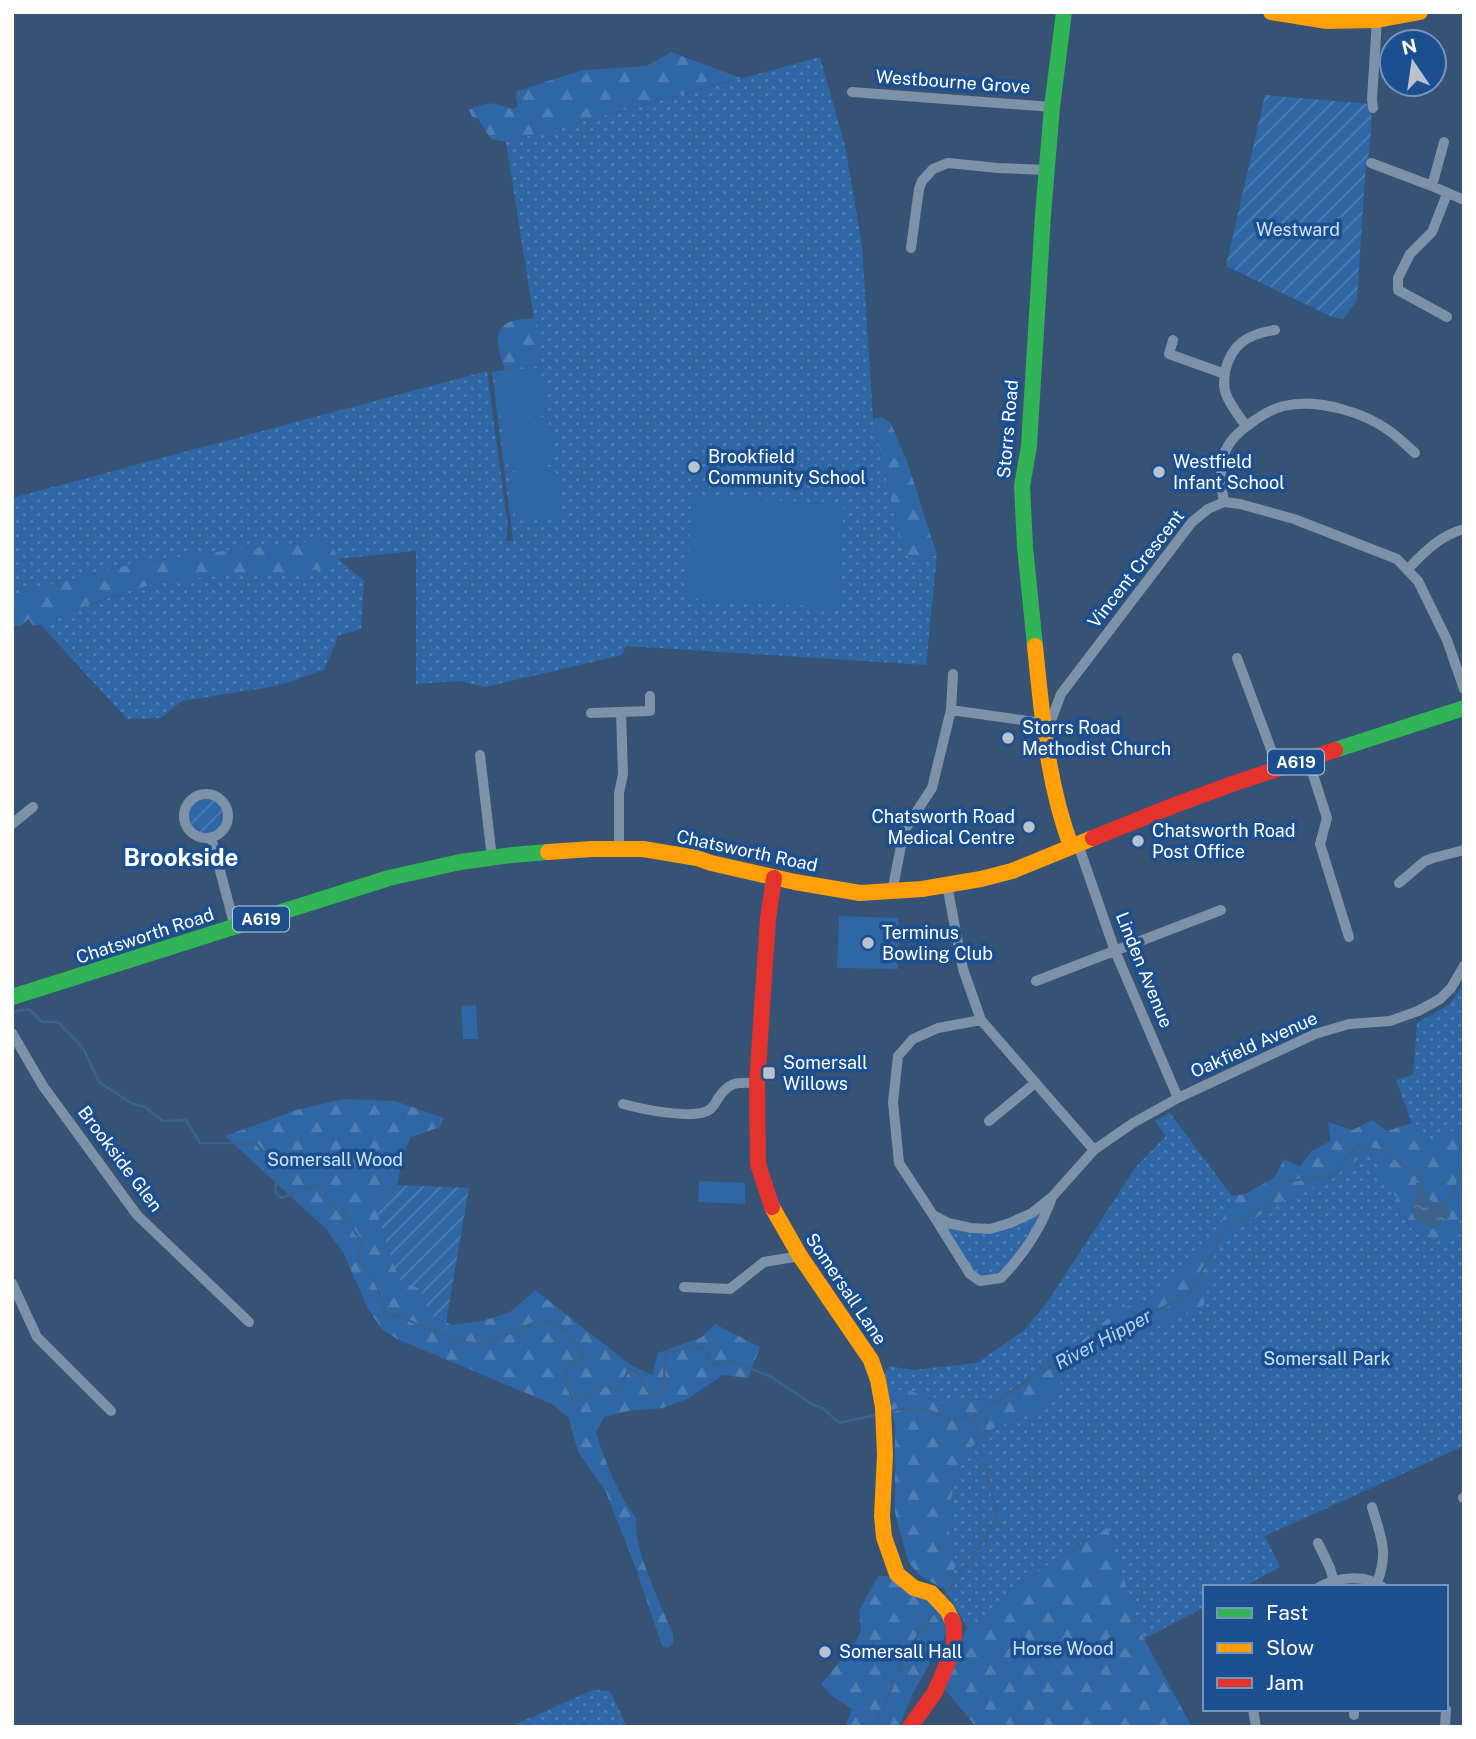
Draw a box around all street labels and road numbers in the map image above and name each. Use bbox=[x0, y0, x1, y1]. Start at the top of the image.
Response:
street label: Westbourne Grove bbox=[875, 66, 1031, 97]
street label: Storrs Road bbox=[993, 379, 1022, 479]
street label: Vincent Crescent bbox=[1083, 506, 1188, 632]
road number: A619 bbox=[1268, 750, 1324, 775]
street label: Chatsworth Road bbox=[675, 825, 819, 876]
street label: Chatsworth Road bbox=[73, 903, 216, 968]
road number: A619 bbox=[233, 906, 289, 931]
street label: Linden Avenue bbox=[1112, 909, 1177, 1031]
street label: Oakfield Avenue bbox=[1187, 1007, 1320, 1082]
street label: Brookside Glen bbox=[74, 1102, 167, 1216]
street label: Somersall Lane bbox=[801, 1229, 891, 1348]

